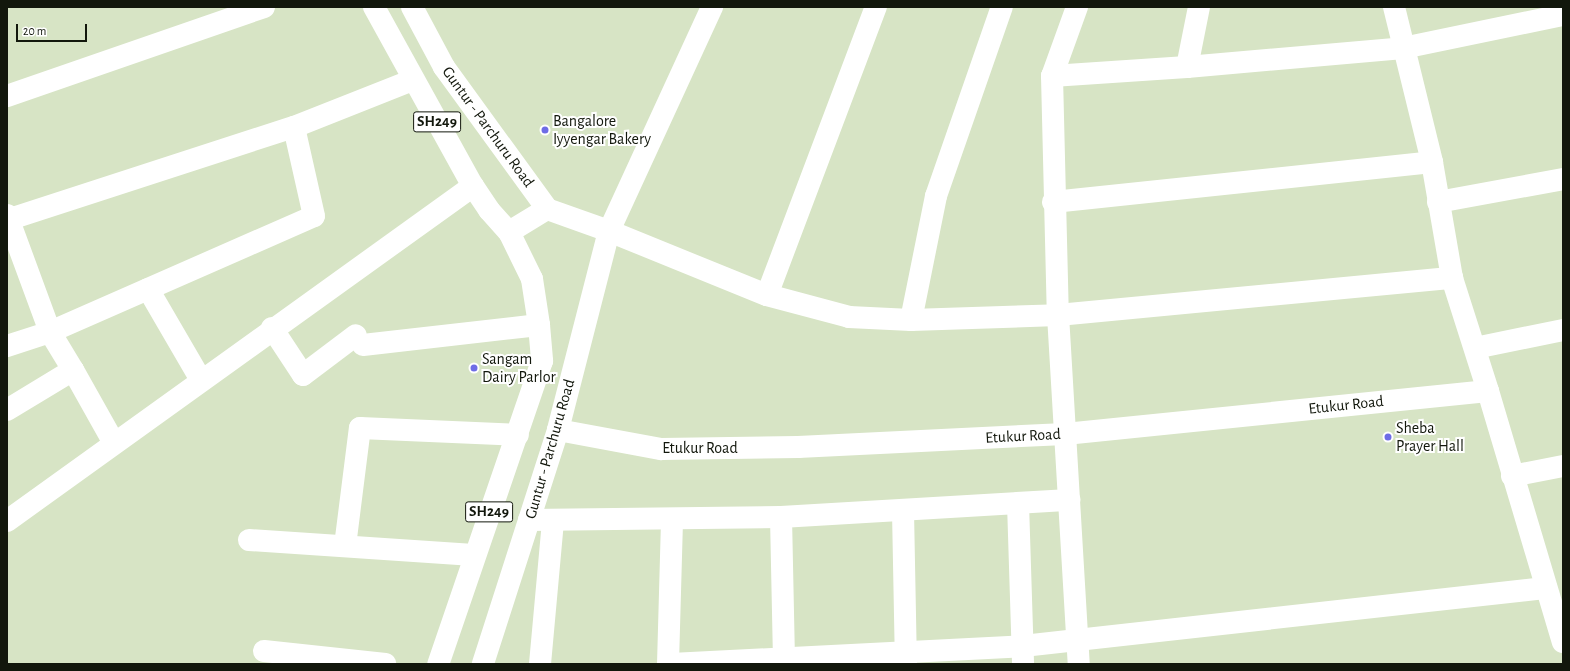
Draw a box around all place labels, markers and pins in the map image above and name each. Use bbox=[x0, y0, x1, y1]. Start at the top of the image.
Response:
place label: Bangalore Iyyengar Bakery bbox=[553, 111, 651, 149]
marker: Bangalore Iyyengar Bakery bbox=[540, 125, 550, 135]
place label: Sangam Dairy Parlor bbox=[482, 349, 556, 387]
marker: Sangam Dairy Parlor bbox=[469, 363, 479, 373]
place label: Sheba Prayer Hall bbox=[1396, 418, 1464, 456]
marker: Sheba Prayer Hall bbox=[1383, 432, 1393, 442]

